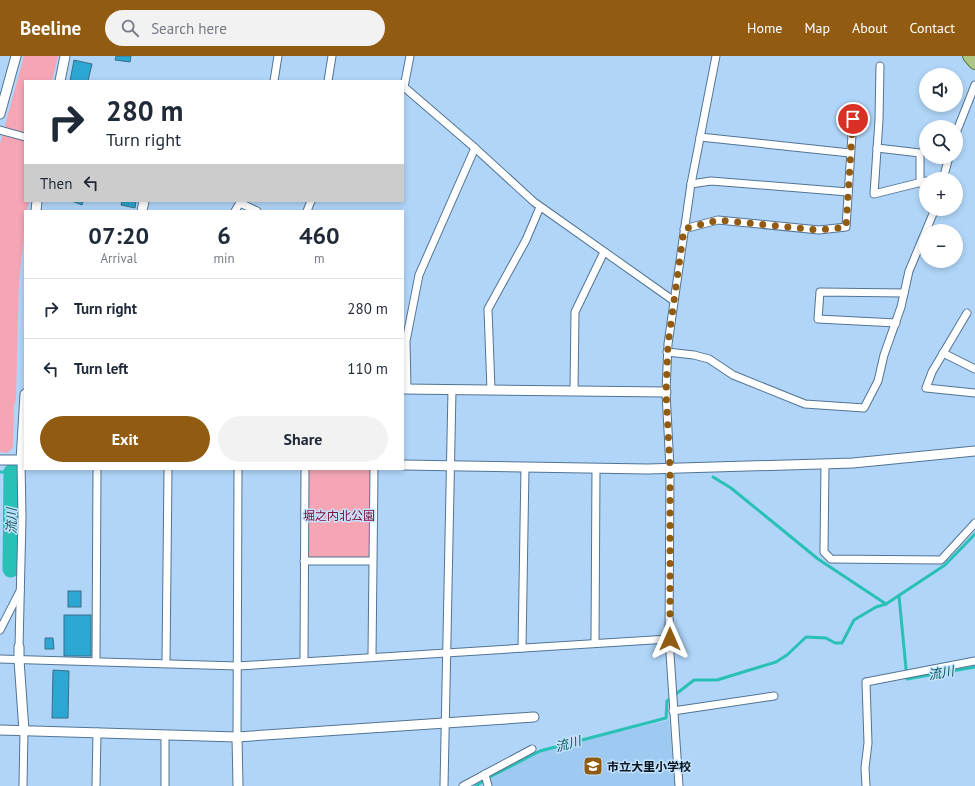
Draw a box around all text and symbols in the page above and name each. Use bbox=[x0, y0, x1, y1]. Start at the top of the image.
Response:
search box bbox=[105, 10, 385, 46]
text: Beeline bbox=[20, 16, 81, 40]
icon: search bbox=[119, 17, 141, 39]
text: Search here bbox=[151, 19, 227, 38]
text: Home bbox=[747, 19, 782, 37]
text: Map bbox=[804, 19, 830, 37]
text: About bbox=[852, 19, 888, 37]
text: Contact bbox=[910, 19, 955, 37]
map controls bbox=[919, 68, 963, 268]
button: sound bbox=[919, 68, 963, 112]
text: 280 m bbox=[106, 92, 183, 129]
icon: right bbox=[40, 96, 92, 148]
pin bbox=[836, 102, 870, 136]
icon: arrive bbox=[842, 108, 864, 130]
button: search bbox=[919, 120, 963, 164]
text: Turn right bbox=[106, 128, 181, 151]
icon: left bbox=[80, 172, 102, 194]
button: + bbox=[919, 172, 963, 216]
text: Then bbox=[40, 174, 72, 193]
text: 07:20 bbox=[88, 220, 149, 251]
text: 6 bbox=[217, 220, 231, 251]
text: 460 bbox=[299, 220, 340, 251]
button: − bbox=[919, 224, 963, 268]
text: Arrival bbox=[101, 250, 137, 267]
text: min bbox=[213, 250, 235, 267]
text: m bbox=[314, 250, 325, 267]
icon: right bbox=[40, 298, 62, 320]
text: Turn right bbox=[74, 299, 137, 318]
text: 280 m bbox=[347, 299, 388, 318]
icon: left bbox=[40, 358, 62, 380]
text: Turn left bbox=[74, 359, 128, 378]
text: 110 m bbox=[347, 359, 388, 378]
button: Exit bbox=[40, 416, 210, 462]
button: Share bbox=[218, 416, 388, 462]
water label: 流川 bbox=[3, 506, 20, 534]
park label: 堀之内北公園 bbox=[303, 508, 375, 523]
position arrow bbox=[649, 618, 691, 660]
water label: 流川 bbox=[927, 662, 957, 684]
water label: 流川 bbox=[553, 732, 585, 756]
school or university icon: 市立大里小学校 bbox=[582, 755, 604, 777]
place label: 市立大里小学校 bbox=[607, 759, 691, 774]

